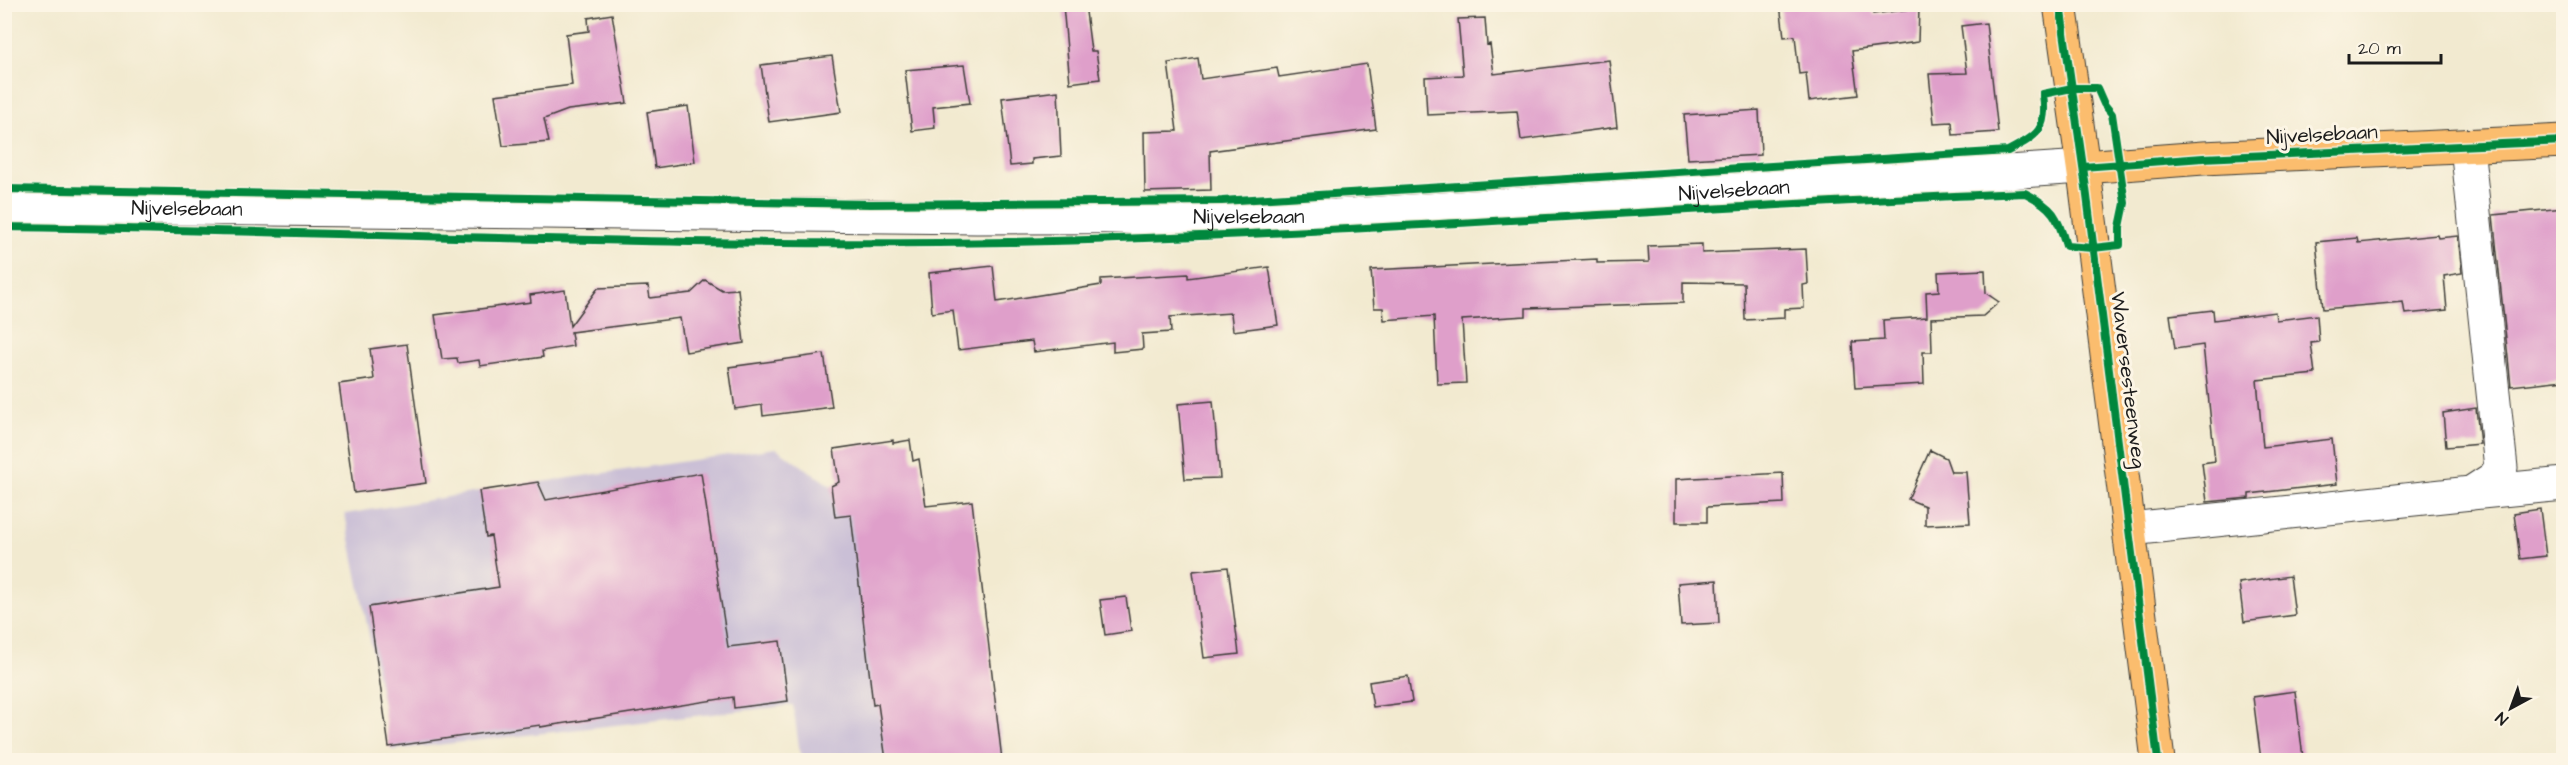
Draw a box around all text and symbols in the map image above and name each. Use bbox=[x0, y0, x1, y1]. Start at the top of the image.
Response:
scale bar bbox=[2349, 27, 2440, 65]
text: 20 m bbox=[2358, 36, 2401, 61]
street label: Nijvelsebaan bbox=[2266, 117, 2378, 152]
street label: Nijvelsebaan bbox=[1678, 172, 1791, 208]
street label: Nijvelsebaan bbox=[131, 193, 243, 224]
street label: Nijvelsebaan bbox=[1193, 202, 1305, 231]
street label: Waversesteenweg bbox=[2101, 290, 2154, 470]
north arrow bbox=[2481, 678, 2541, 738]
text: N bbox=[2491, 707, 2513, 730]

